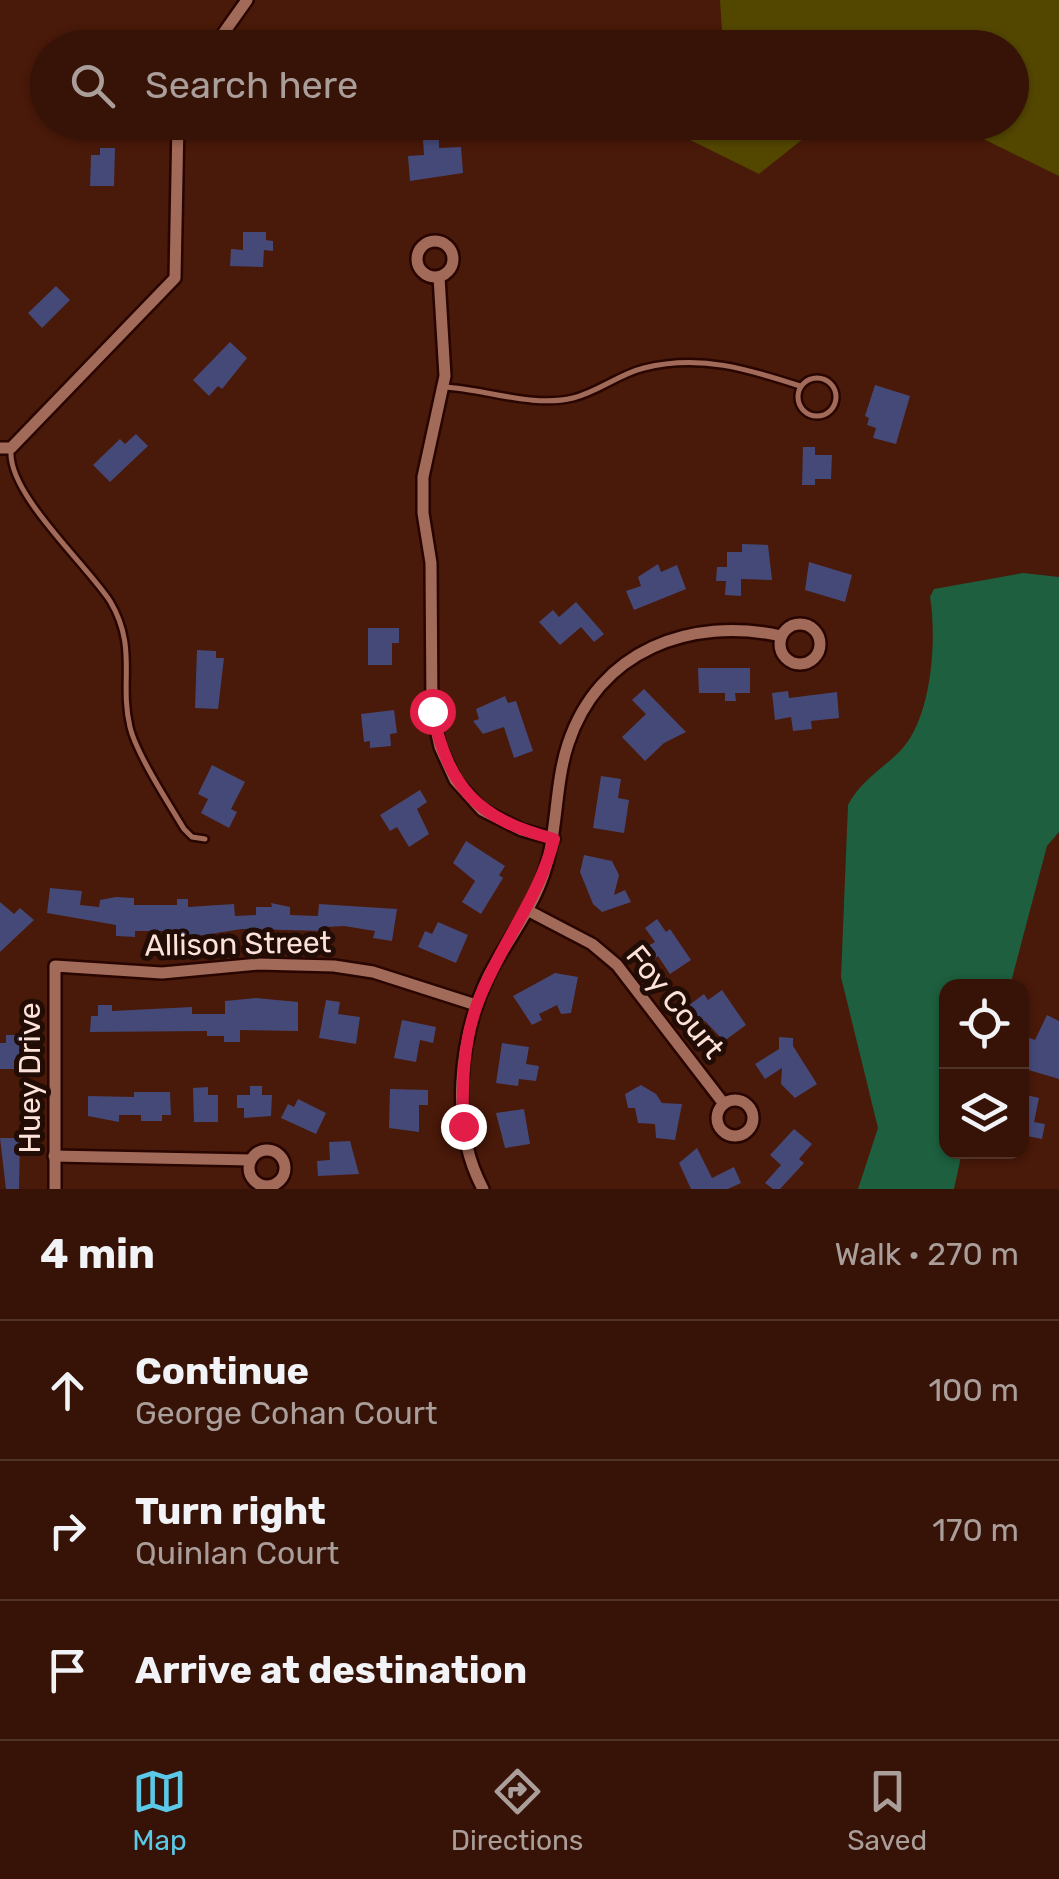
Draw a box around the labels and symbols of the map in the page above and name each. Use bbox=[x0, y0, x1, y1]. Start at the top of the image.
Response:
route start bbox=[410, 689, 456, 735]
street label: Allison Street bbox=[144, 924, 332, 964]
street label: Foy Court bbox=[618, 938, 732, 1066]
street label: Huey Drive bbox=[12, 1002, 48, 1154]
route end bbox=[441, 1104, 487, 1150]

